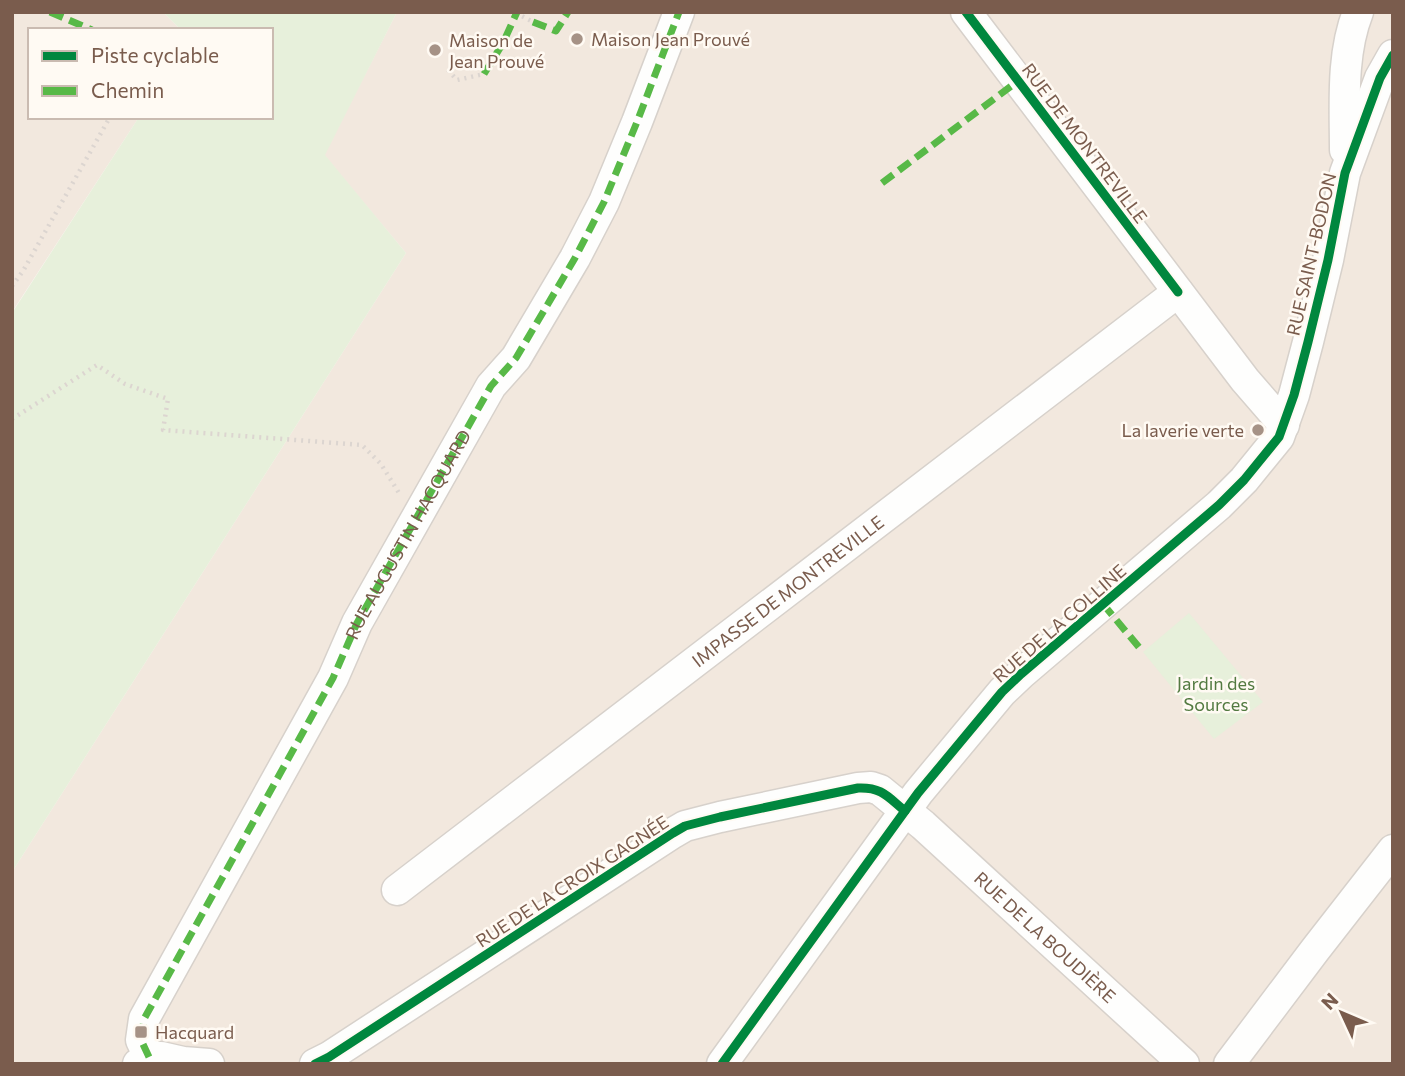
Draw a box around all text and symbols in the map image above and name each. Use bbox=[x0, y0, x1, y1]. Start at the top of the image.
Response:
legend bbox=[28, 28, 273, 119]
place label: Maison Jean Prouvé bbox=[591, 28, 750, 50]
place label: Maison de Jean Prouvé bbox=[449, 29, 544, 72]
marker: Maison Jean Prouvé bbox=[569, 31, 585, 47]
text: Piste cyclable bbox=[91, 42, 219, 67]
marker: Maison de Jean Prouvé bbox=[427, 42, 443, 58]
street label: RUE DE MONTREVILLE bbox=[1018, 59, 1152, 227]
text: Chemin bbox=[91, 77, 164, 102]
street label: RUE SAINT-BODON bbox=[1282, 170, 1340, 338]
place label: La laverie verte bbox=[1122, 419, 1244, 441]
marker: La laverie verte bbox=[1250, 422, 1266, 438]
street label: RUE AUGUSTIN HACQUARD bbox=[340, 425, 475, 642]
street label: IMPASSE DE MONTREVILLE bbox=[687, 510, 888, 671]
street label: RUE DE LA COLLINE bbox=[988, 559, 1130, 687]
park label: Jardin des Sources bbox=[1177, 672, 1255, 715]
street label: RUE DE LA CROIX GAGNÉE bbox=[472, 810, 672, 952]
street label: RUE DE LA BOUDIÈRE bbox=[970, 867, 1121, 1007]
north arrow bbox=[1307, 978, 1377, 1048]
text: N bbox=[1316, 988, 1343, 1014]
place label: Hacquard bbox=[155, 1021, 234, 1043]
marker: Hacquard bbox=[133, 1024, 149, 1040]

